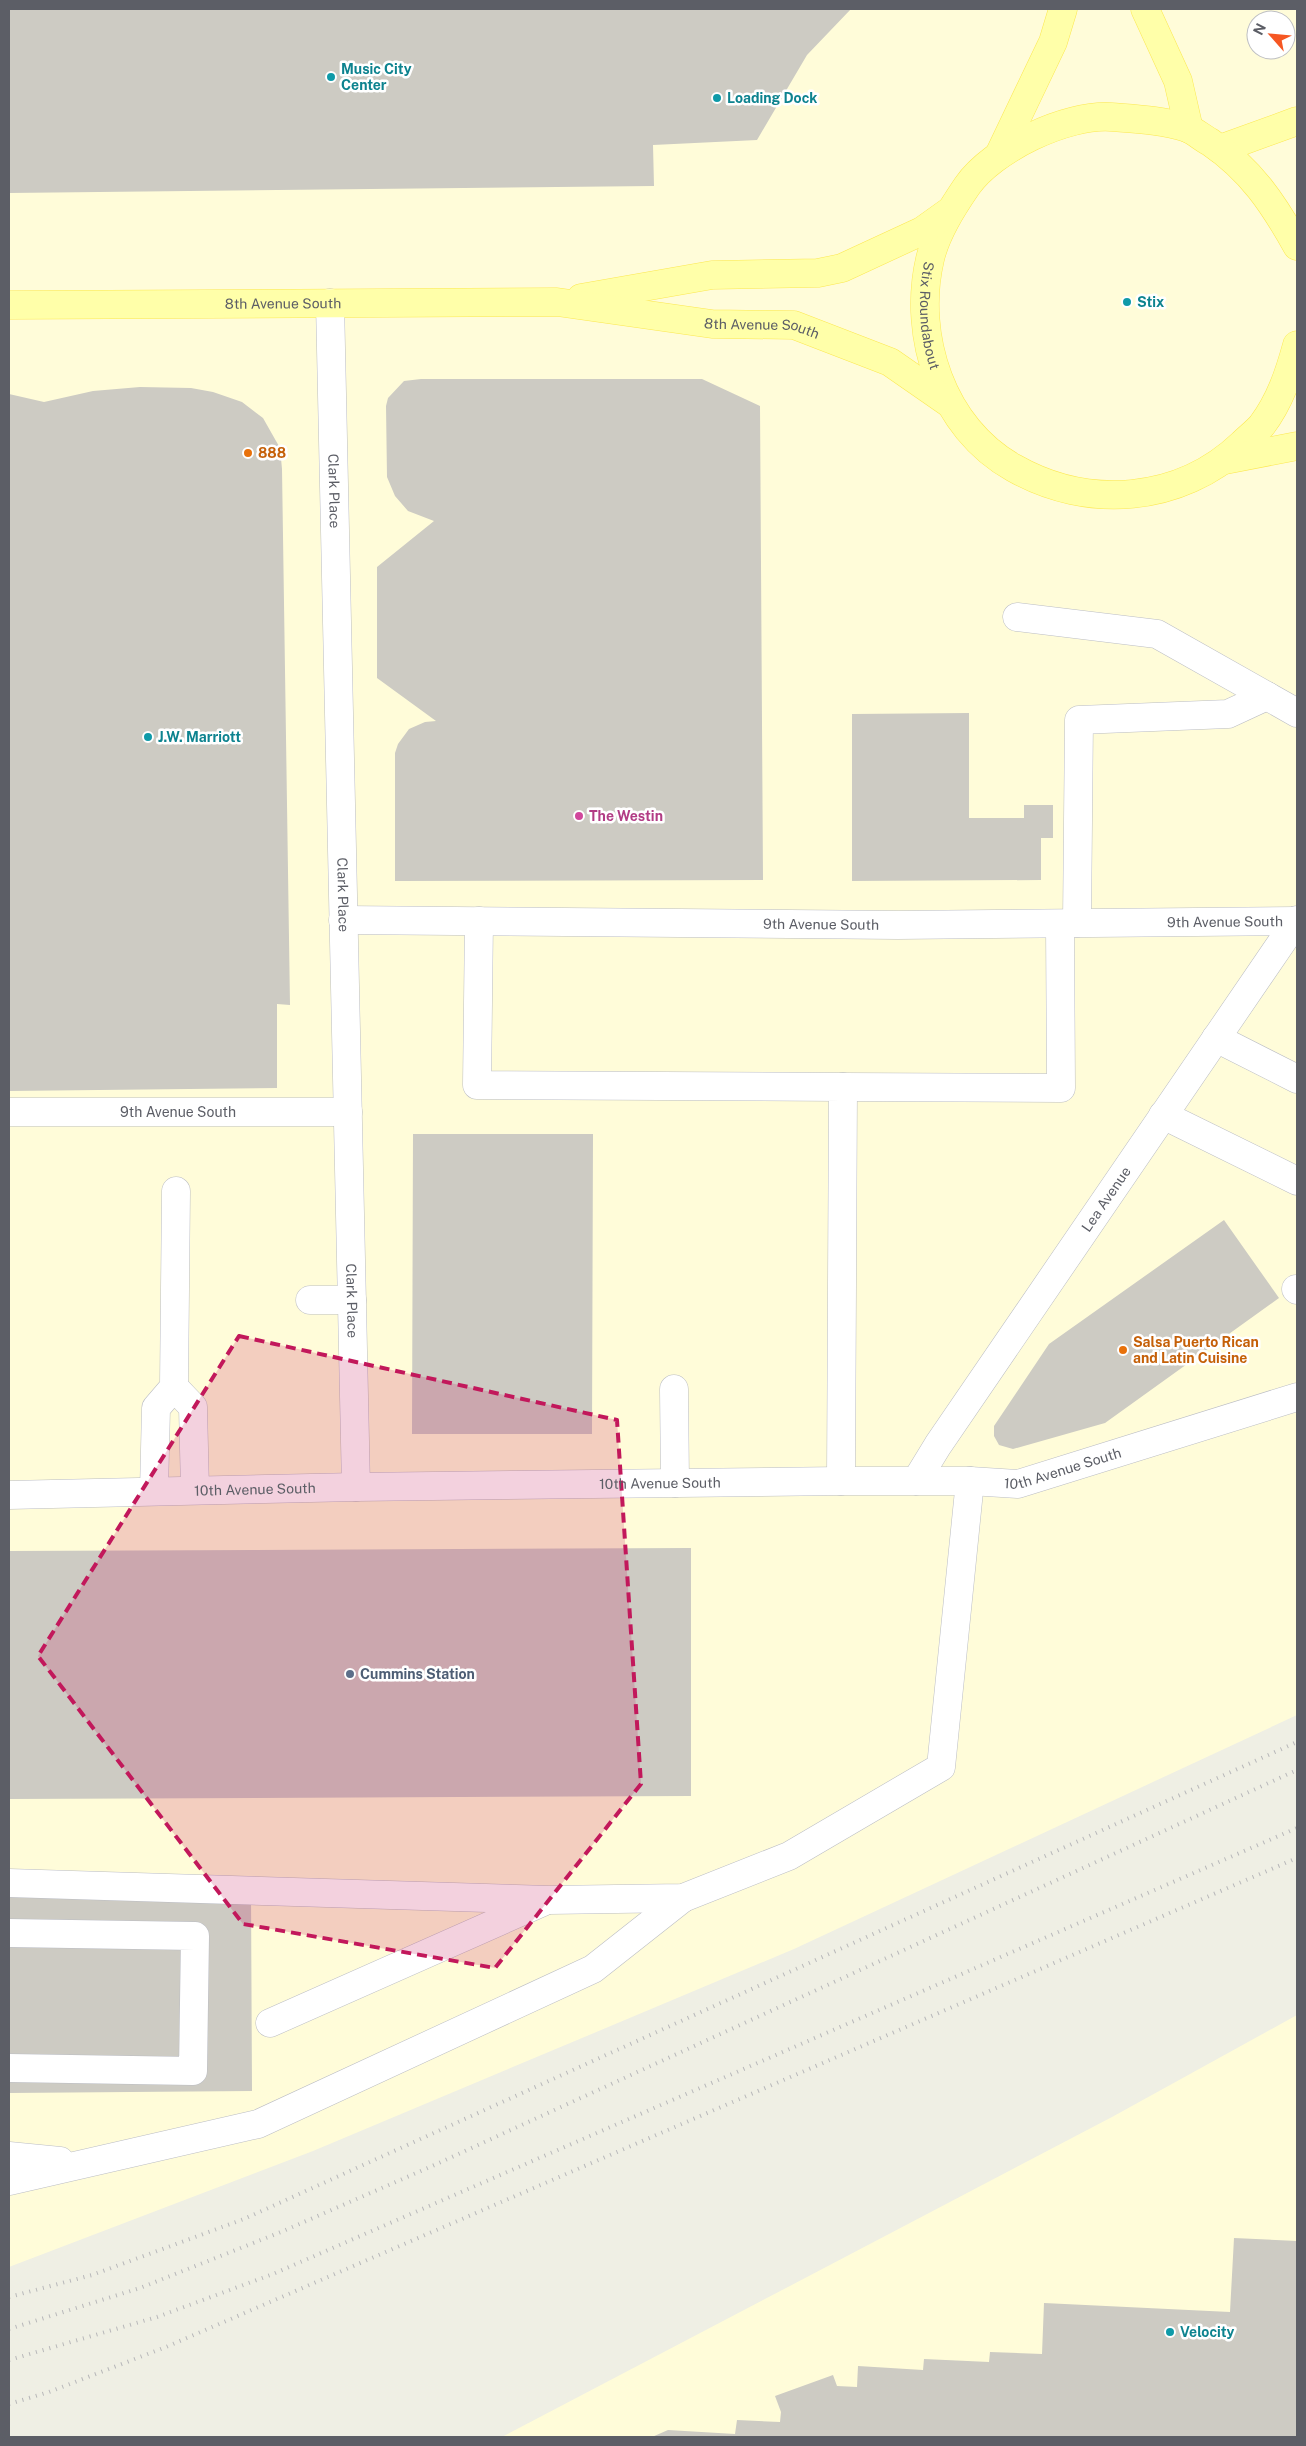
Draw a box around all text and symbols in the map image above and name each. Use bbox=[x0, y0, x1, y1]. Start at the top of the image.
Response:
north arrow bbox=[1246, 10, 1296, 60]
text: N bbox=[1250, 21, 1269, 38]
place label: Music City Center bbox=[341, 61, 412, 93]
marker: Music City Center bbox=[325, 71, 337, 83]
place label: Loading Dock bbox=[727, 90, 817, 106]
marker: Loading Dock bbox=[711, 92, 723, 104]
street label: Stix Roundabout bbox=[917, 260, 943, 372]
place label: Stix bbox=[1137, 294, 1164, 310]
street label: 8th Avenue South bbox=[225, 295, 341, 312]
marker: Stix bbox=[1121, 296, 1133, 308]
street label: 8th Avenue South bbox=[703, 315, 822, 342]
place label: 888 bbox=[258, 445, 286, 461]
marker: 888 bbox=[242, 447, 254, 459]
street label: Clark Place bbox=[325, 453, 343, 529]
place label: J.W. Marriott bbox=[158, 729, 241, 745]
marker: J.W. Marriott bbox=[142, 731, 154, 743]
place label: The Westin bbox=[589, 808, 663, 824]
marker: The Westin bbox=[573, 810, 585, 822]
street label: Clark Place bbox=[334, 857, 352, 932]
street label: 9th Avenue South bbox=[1167, 913, 1283, 930]
street label: 9th Avenue South bbox=[763, 916, 879, 933]
street label: 9th Avenue South bbox=[120, 1104, 236, 1120]
street label: Lea Avenue bbox=[1078, 1164, 1134, 1235]
street label: Clark Place bbox=[343, 1263, 361, 1338]
place label: Salsa Puerto Rican and Latin Cuisine bbox=[1133, 1334, 1259, 1366]
marker: Salsa Puerto Rican and Latin Cuisine bbox=[1117, 1344, 1129, 1356]
street label: 10th Avenue South bbox=[1003, 1444, 1123, 1492]
street label: 10th Avenue South bbox=[599, 1474, 721, 1492]
street label: 10th Avenue South bbox=[194, 1480, 316, 1499]
place label: Cummins Station bbox=[360, 1666, 475, 1682]
marker: Cummins Station bbox=[344, 1668, 356, 1680]
place label: Velocity bbox=[1180, 2324, 1235, 2340]
marker: Velocity bbox=[1164, 2326, 1176, 2338]

